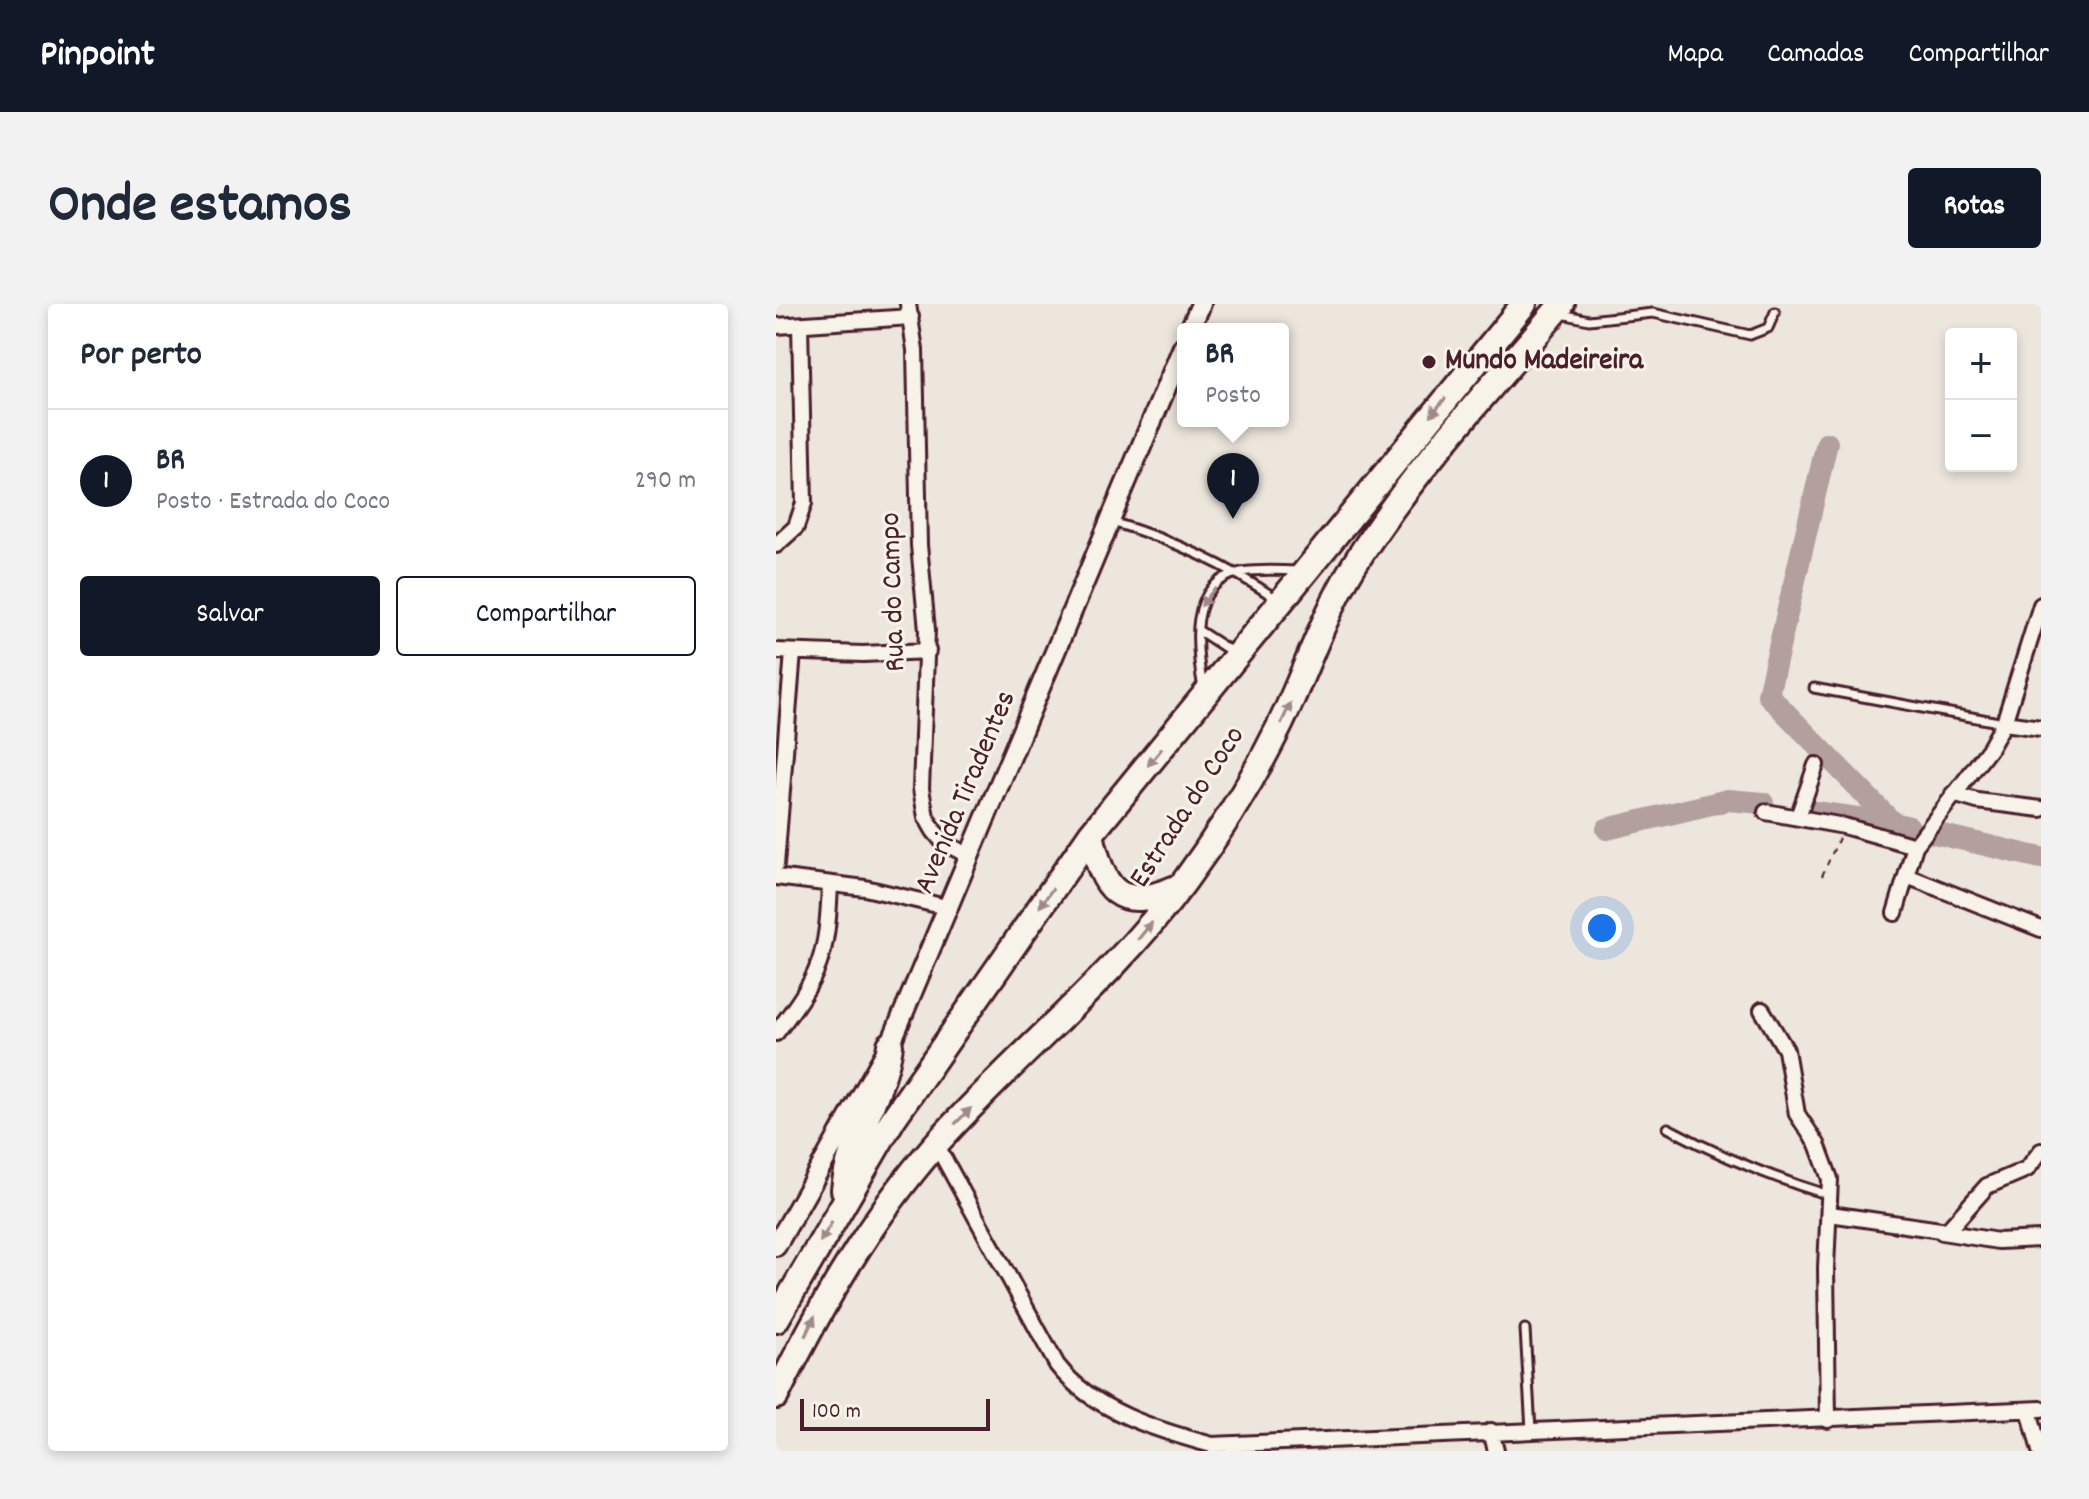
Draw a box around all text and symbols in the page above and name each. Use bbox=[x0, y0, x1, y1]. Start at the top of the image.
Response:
text: Pinpoint bbox=[40, 29, 155, 84]
text: Mapa bbox=[1668, 36, 1723, 76]
text: Camadas bbox=[1767, 36, 1865, 76]
text: Compartilhar bbox=[1909, 36, 2049, 76]
text: Onde estamos bbox=[48, 168, 352, 248]
button: Rotas bbox=[1908, 168, 2041, 248]
popup bbox=[1177, 323, 1289, 427]
map controls bbox=[1945, 328, 2017, 472]
button: + bbox=[1945, 328, 2017, 400]
text: Por perto bbox=[80, 332, 202, 381]
text: BR bbox=[1205, 335, 1234, 378]
place label: Mundo Madeireira bbox=[1445, 341, 1644, 384]
marker: Mundo Madeireira bbox=[1420, 353, 1438, 371]
text: Posto bbox=[1205, 378, 1261, 415]
one-way arrow bbox=[1431, 397, 1447, 417]
button: − bbox=[1945, 400, 2017, 472]
text: BR bbox=[156, 441, 185, 484]
pin: 1 bbox=[1207, 453, 1259, 519]
text: 1 bbox=[103, 463, 109, 500]
text: 290 m bbox=[635, 463, 696, 500]
text: Posto · Estrada do Coco bbox=[156, 484, 390, 521]
street label: Rua do Campo bbox=[871, 512, 919, 672]
button: Salvar bbox=[80, 576, 380, 656]
button: Compartilhar bbox=[396, 576, 696, 656]
one-way arrow bbox=[1201, 587, 1217, 607]
street label: Avenida Tiradentes bbox=[905, 685, 1029, 901]
one-way arrow bbox=[1279, 701, 1293, 725]
street label: Estrada do Coco bbox=[1120, 719, 1258, 897]
one-way arrow bbox=[1147, 747, 1164, 767]
one-way arrow bbox=[1039, 887, 1055, 908]
your location bbox=[1582, 908, 1622, 948]
one-way arrow bbox=[1136, 921, 1153, 941]
one-way arrow bbox=[953, 1108, 972, 1126]
one-way arrow bbox=[820, 1221, 834, 1243]
one-way arrow bbox=[804, 1314, 817, 1337]
scale bar bbox=[800, 1395, 990, 1431]
text: 100 m bbox=[812, 1397, 861, 1428]

